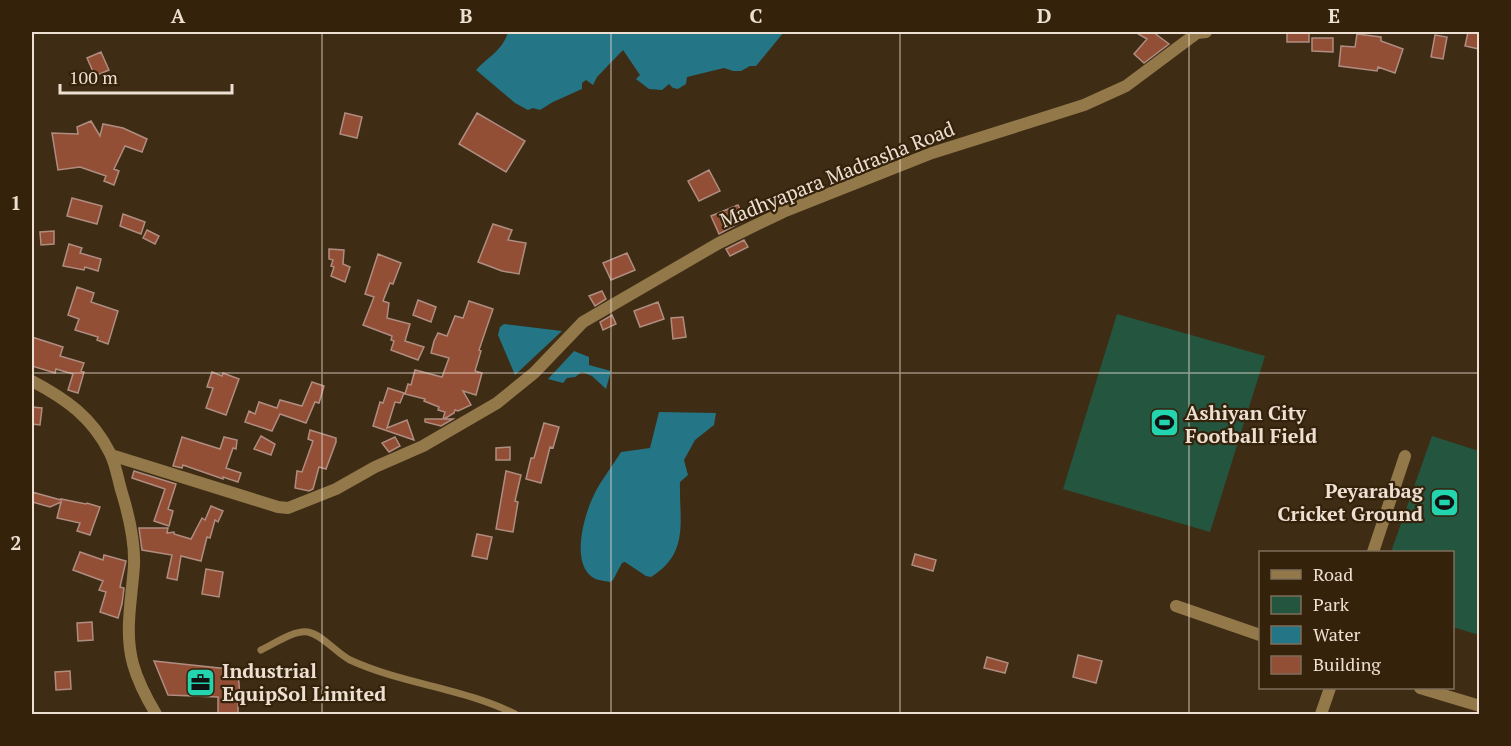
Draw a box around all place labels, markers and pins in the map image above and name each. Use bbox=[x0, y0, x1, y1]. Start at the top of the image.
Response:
place label: Ashiyan City Football Field bbox=[1185, 399, 1317, 449]
sports icon: Ashiyan City Football Field bbox=[1148, 407, 1180, 439]
place label: Peyarabag Cricket Ground bbox=[1278, 477, 1424, 527]
sports icon: Peyarabag Cricket Ground bbox=[1428, 486, 1460, 518]
place label: Industrial EquipSol Limited bbox=[222, 657, 386, 707]
office icon: Industrial EquipSol Limited bbox=[185, 666, 217, 698]

